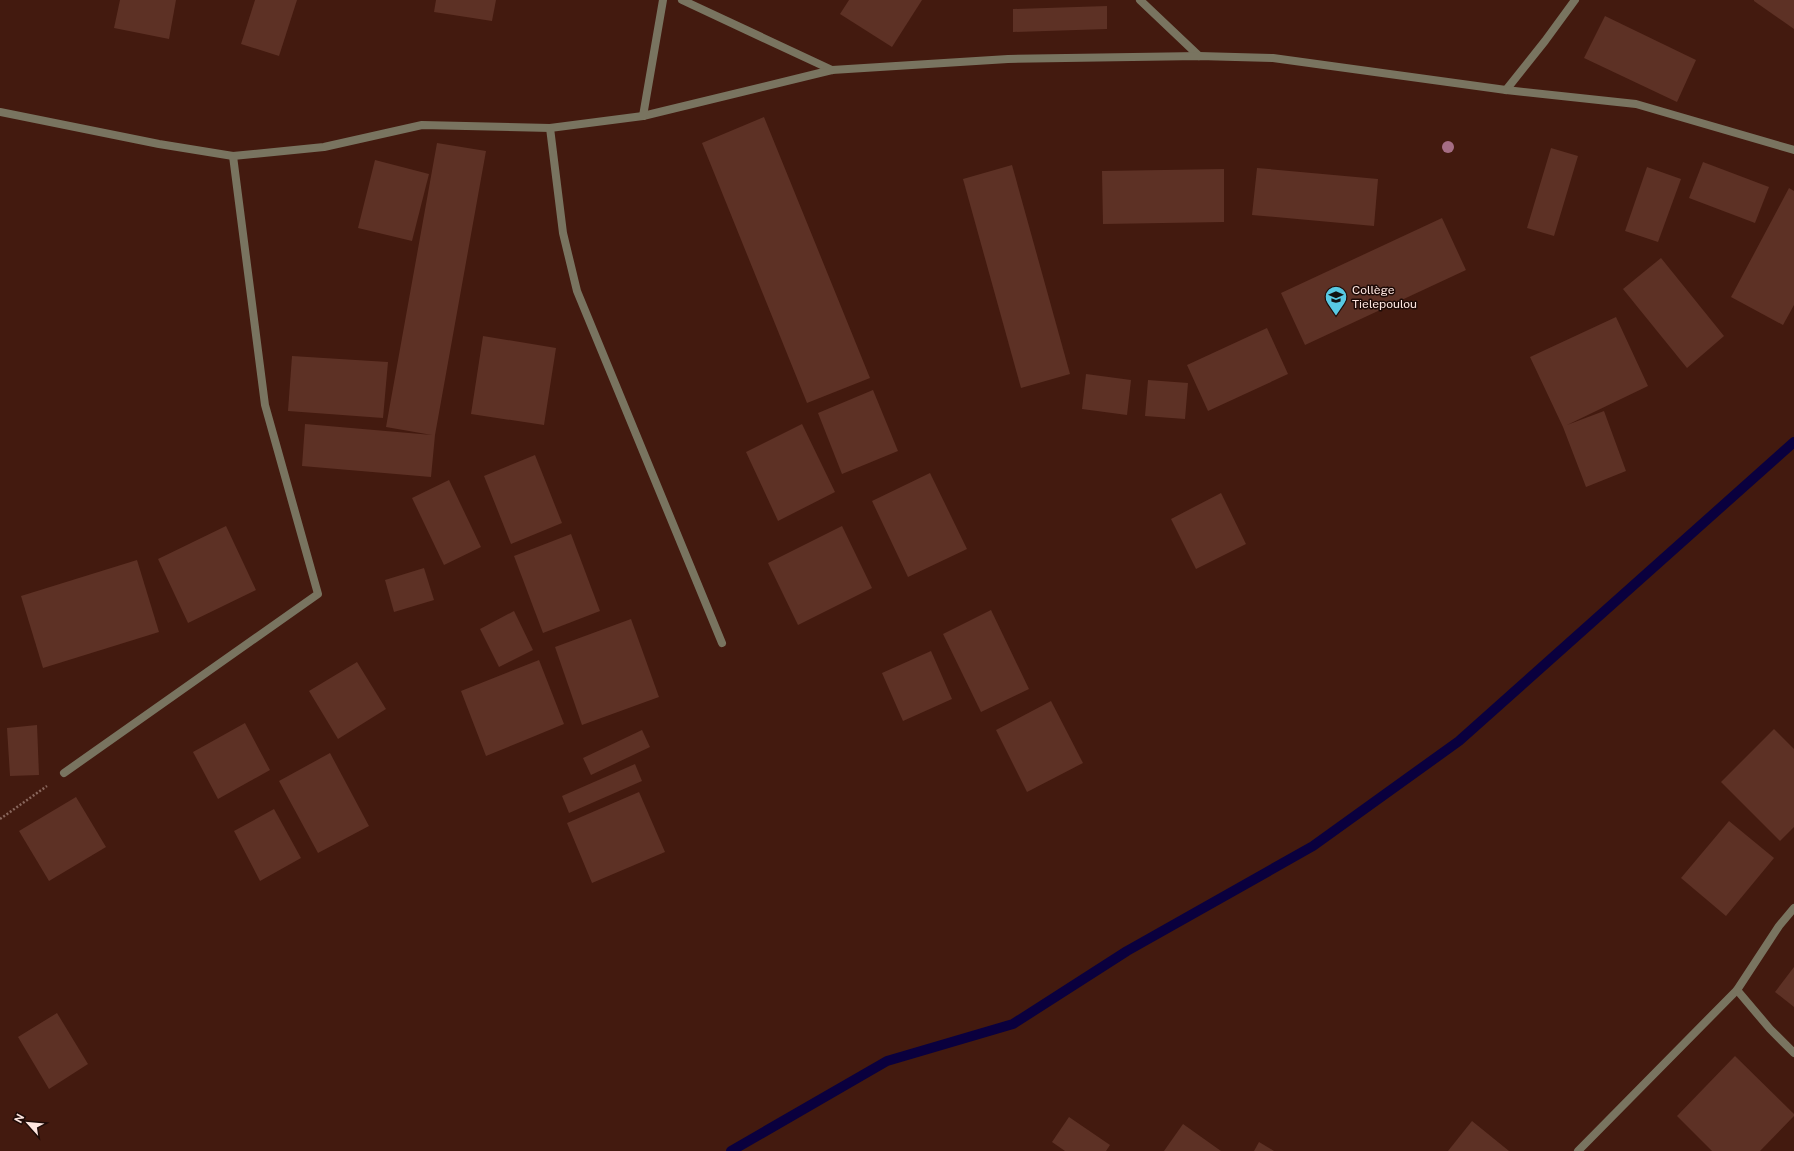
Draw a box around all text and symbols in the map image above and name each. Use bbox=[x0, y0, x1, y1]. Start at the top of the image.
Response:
place label: Collège Tielepoulou bbox=[1352, 283, 1417, 311]
school or university icon: Collège Tielepoulou bbox=[1323, 284, 1349, 317]
north arrow bbox=[8, 1103, 48, 1143]
text: N bbox=[12, 1112, 26, 1125]

